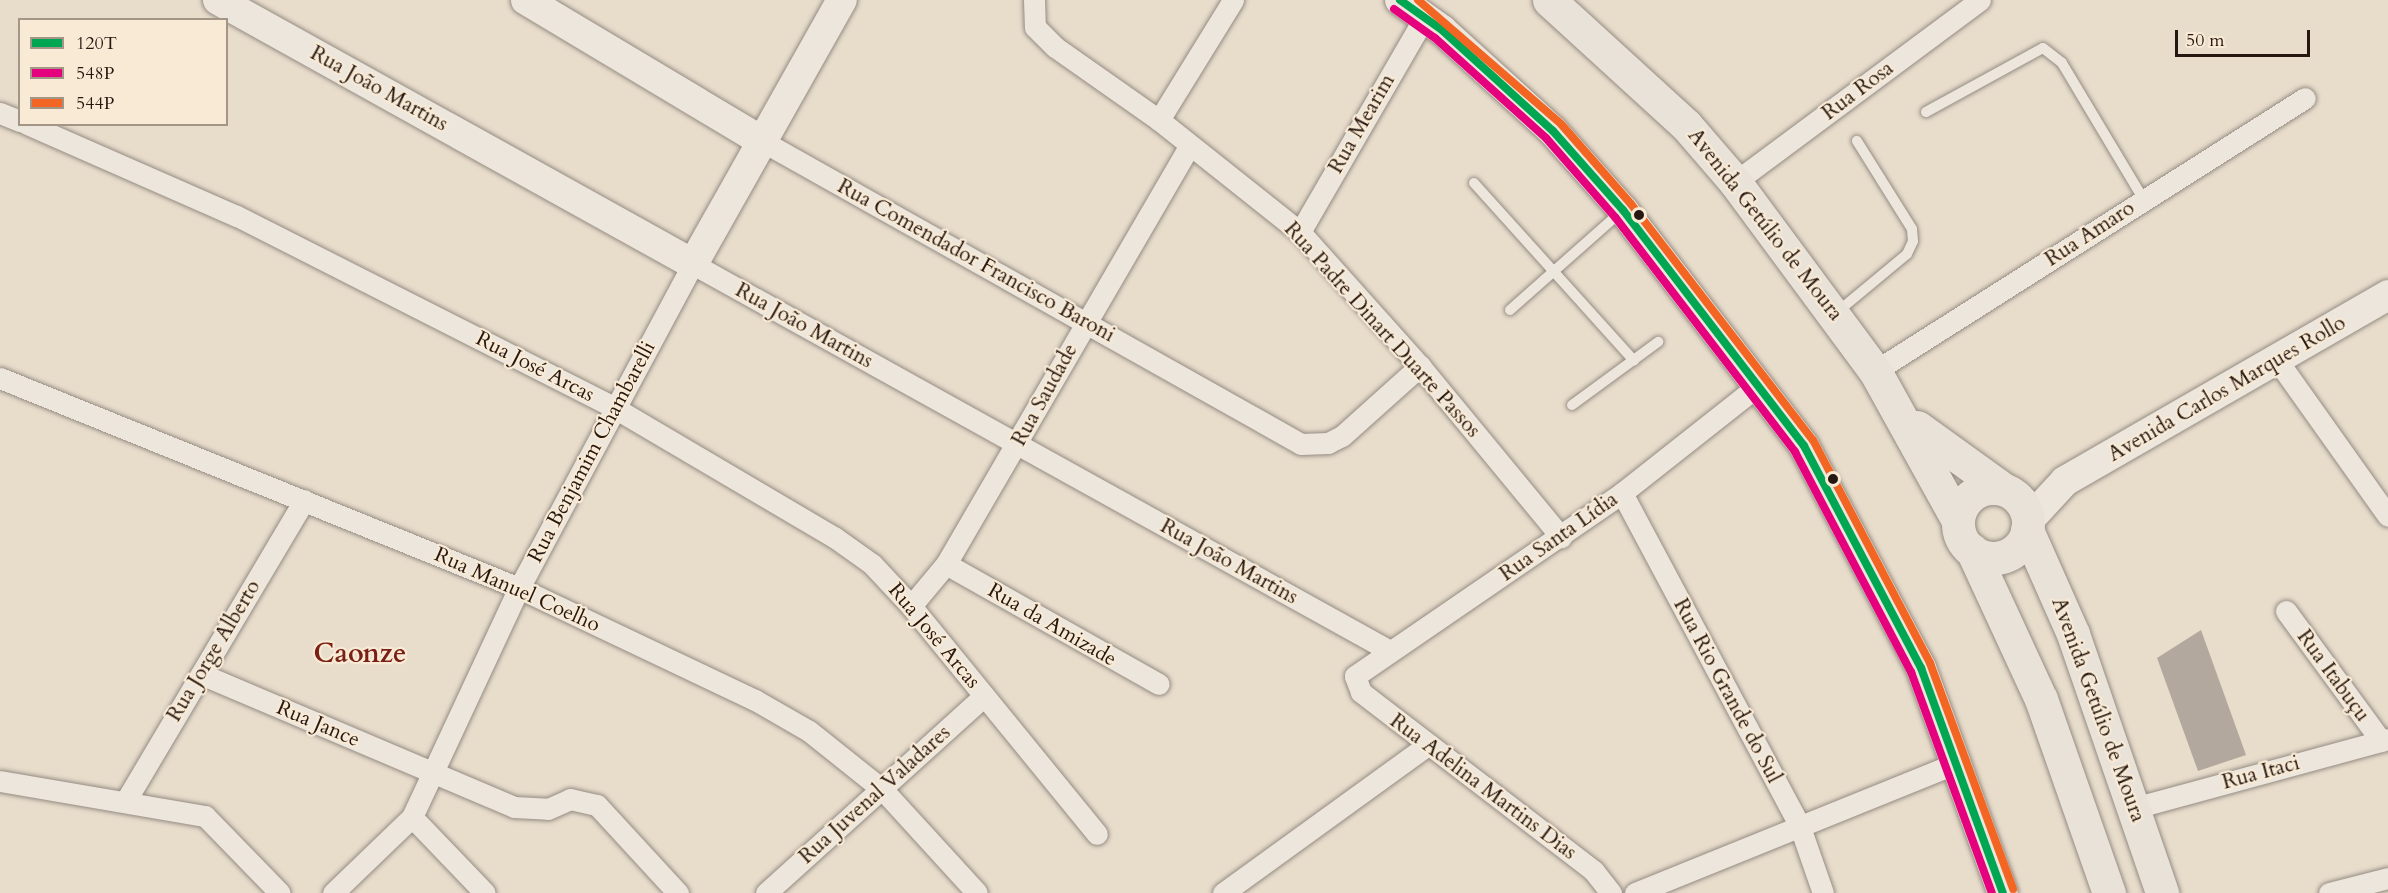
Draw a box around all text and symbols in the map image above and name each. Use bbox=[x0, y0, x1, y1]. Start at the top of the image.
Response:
legend bbox=[18, 18, 228, 126]
scale bar bbox=[2178, 18, 2313, 56]
text: 50 m bbox=[2186, 28, 2225, 53]
text: 120T bbox=[76, 31, 117, 56]
street label: Rua João Martins bbox=[306, 41, 452, 137]
street label: Rua Rosa bbox=[1817, 56, 1899, 126]
text: 548P bbox=[76, 61, 114, 86]
street label: Rua Mearim bbox=[1323, 70, 1401, 178]
text: 544P bbox=[76, 91, 114, 116]
street label: Avenida Getúlio de Moura bbox=[1682, 124, 1848, 326]
street label: Rua Comendador Francisco Baroni bbox=[833, 174, 1119, 348]
street label: Rua Amaro bbox=[2041, 196, 2139, 272]
unlabelled marker bbox=[1633, 209, 1645, 221]
street label: Rua Padre Dinart Duarte Passos bbox=[1279, 217, 1485, 443]
street label: Rua João Martins bbox=[731, 278, 877, 374]
street label: Avenida Carlos Marques Rollo bbox=[2104, 310, 2350, 468]
street label: Rua José Arcas bbox=[471, 326, 599, 408]
street label: Rua Benjamim Chambarelli bbox=[523, 337, 661, 567]
street label: Rua Saudade bbox=[1007, 340, 1083, 450]
unlabelled marker bbox=[1827, 473, 1839, 485]
street label: Rua Santa Lídia bbox=[1495, 487, 1623, 587]
street label: Rua João Martins bbox=[1156, 514, 1302, 610]
street label: Rua Manuel Coelho bbox=[430, 542, 604, 638]
street label: Rua Jorge Alberto bbox=[162, 576, 266, 726]
street label: Rua José Arcas bbox=[883, 578, 985, 694]
street label: Rua da Amizade bbox=[983, 578, 1121, 672]
street label: Rua Rio Grande do Sul bbox=[1668, 594, 1786, 788]
street label: Avenida Getúlio de Moura bbox=[2046, 594, 2150, 826]
street label: Rua Itabuçu bbox=[2291, 625, 2375, 727]
district label: Caonze bbox=[314, 638, 406, 670]
street label: Rua Jance bbox=[273, 695, 363, 753]
street label: Rua Adelina Martins Dias bbox=[1385, 709, 1581, 865]
street label: Rua Juvenal Valadares bbox=[794, 720, 956, 870]
street label: Rua Itaci bbox=[2220, 751, 2302, 795]

